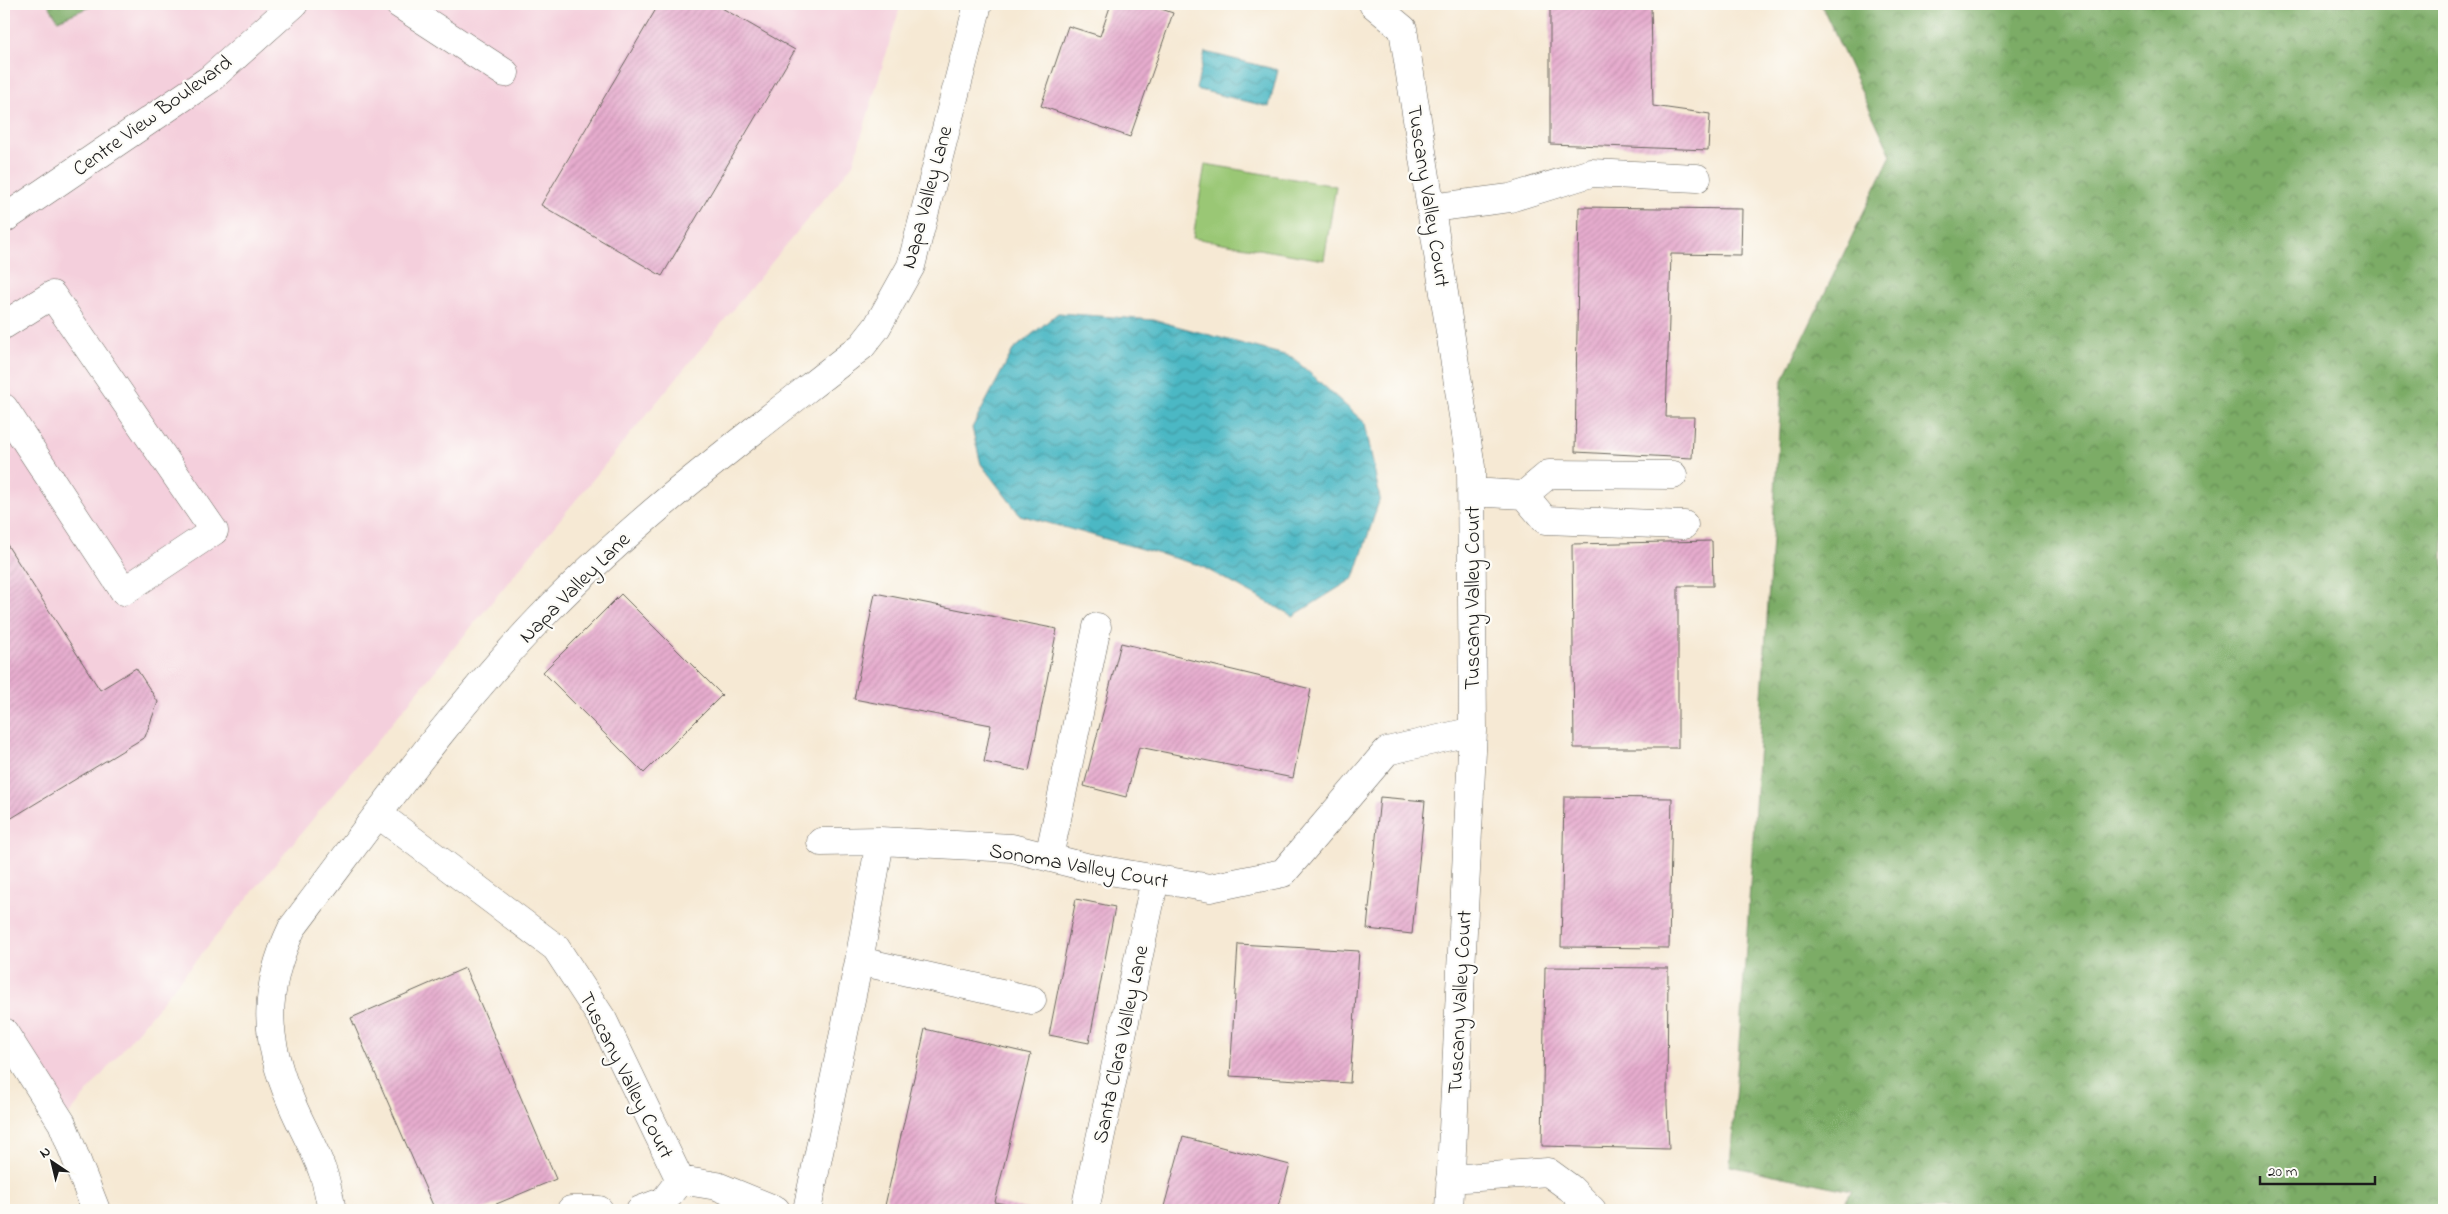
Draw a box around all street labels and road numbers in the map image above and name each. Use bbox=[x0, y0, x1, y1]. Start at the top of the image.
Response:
street label: Centre View Boulevard bbox=[67, 48, 239, 185]
street label: Tuscany Valley Court bbox=[1396, 103, 1456, 290]
street label: Napa Valley Lane bbox=[894, 122, 964, 273]
street label: Tuscany Valley Court bbox=[1459, 506, 1491, 690]
street label: Napa Valley Lane bbox=[513, 525, 640, 652]
street label: Sonoma Valley Court bbox=[987, 836, 1170, 899]
street label: Tuscany Valley Court bbox=[1441, 909, 1483, 1095]
street label: Santa Clara Valley Lane bbox=[1086, 942, 1160, 1147]
street label: Tuscany Valley Court bbox=[568, 987, 680, 1166]

